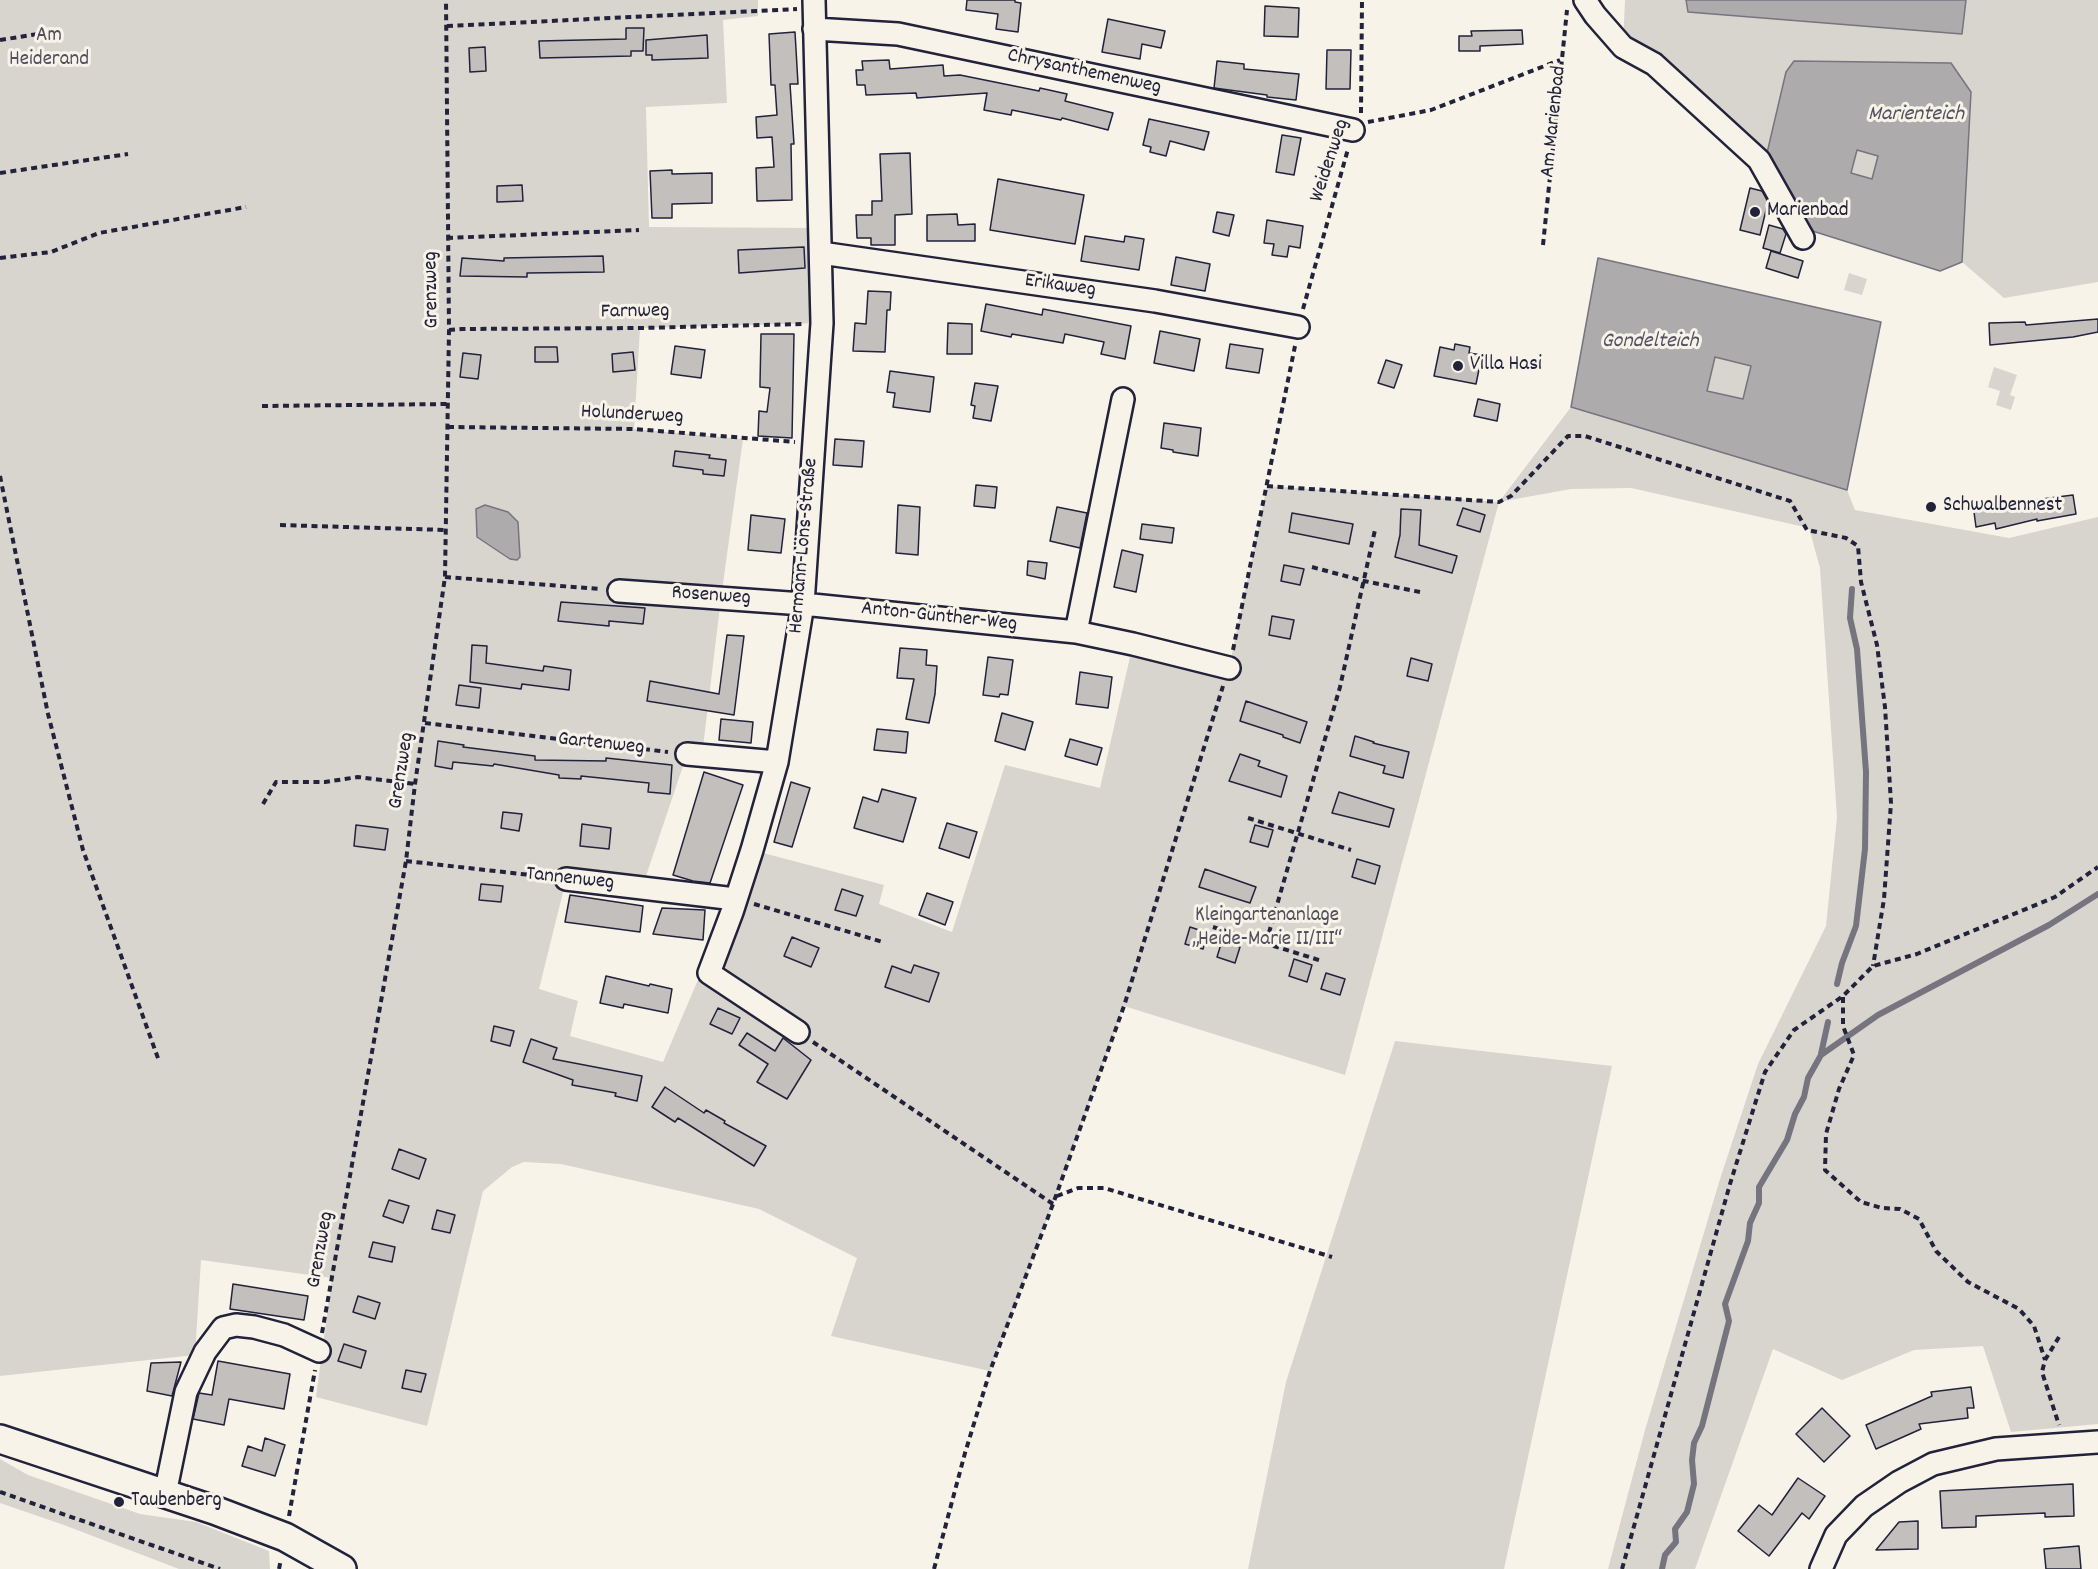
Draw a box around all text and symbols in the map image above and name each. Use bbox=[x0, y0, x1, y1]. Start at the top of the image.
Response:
park label: Am Heiderand bbox=[9, 24, 89, 74]
street label: Chrysanthemenweg bbox=[1005, 44, 1163, 102]
street label: Am Marienbad bbox=[1537, 65, 1573, 179]
water label: Marienteich bbox=[1868, 103, 1964, 129]
street label: Weidenweg bbox=[1306, 116, 1356, 206]
place label: Marienbad bbox=[1767, 199, 1849, 225]
marker: Marienbad bbox=[1748, 205, 1762, 219]
street label: Grenzweg bbox=[420, 251, 446, 329]
street label: Erikaweg bbox=[1023, 270, 1097, 304]
street label: Farnweg bbox=[600, 300, 670, 326]
water label: Gondelteich bbox=[1601, 330, 1699, 356]
place label: Villa Hasi bbox=[1470, 353, 1542, 379]
marker: Villa Hasi bbox=[1451, 359, 1465, 373]
street label: Holunderweg bbox=[580, 401, 684, 431]
street label: Hermann-Löns-Straße bbox=[785, 457, 825, 635]
place label: Schwalbennest bbox=[1943, 494, 2062, 520]
marker: Schwalbennest bbox=[1924, 500, 1938, 514]
street label: Rosenweg bbox=[671, 582, 751, 612]
street label: Anton-Günther-Weg bbox=[860, 597, 1018, 639]
street label: Gartenweg bbox=[556, 728, 646, 762]
street label: Grenzweg bbox=[385, 731, 421, 811]
street label: Tannenweg bbox=[525, 863, 615, 897]
park label: Kleingartenanlage „Heide-Marie II/III“ bbox=[1192, 904, 1342, 954]
street label: Grenzweg bbox=[303, 1210, 341, 1290]
place label: Taubenberg bbox=[131, 1489, 222, 1515]
marker: Taubenberg bbox=[112, 1495, 126, 1509]

